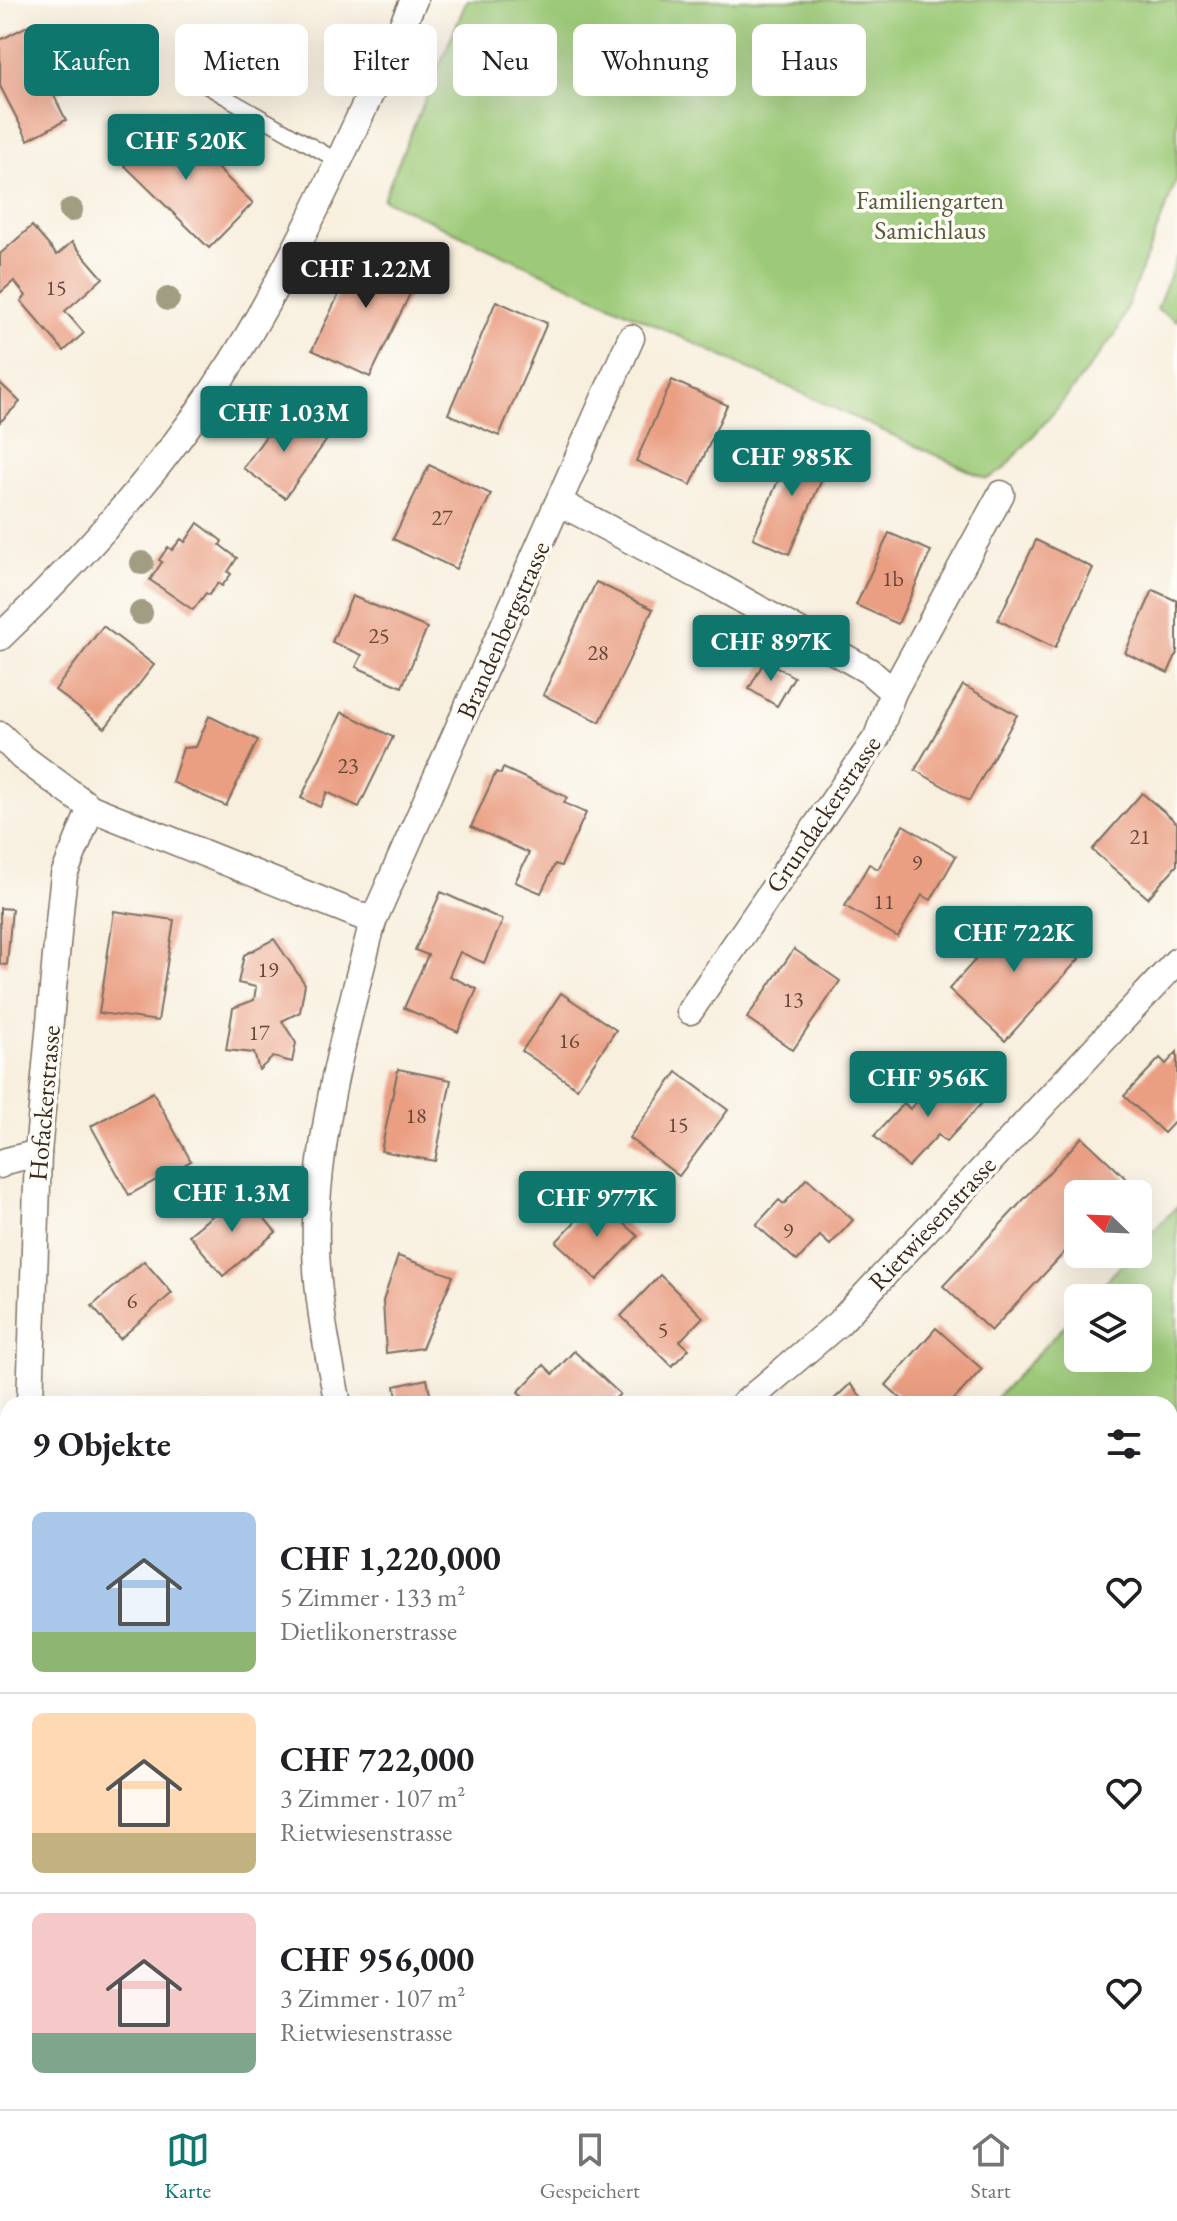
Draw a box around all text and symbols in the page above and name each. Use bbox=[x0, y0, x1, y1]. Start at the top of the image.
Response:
chip: Kaufen bbox=[24, 24, 159, 96]
chip: Mieten bbox=[175, 24, 308, 96]
chip: Filter bbox=[324, 24, 437, 96]
chip: Neu bbox=[453, 24, 557, 96]
chip: Wohnung bbox=[573, 24, 736, 96]
chip: Haus bbox=[752, 24, 866, 96]
pin: CHF 520K bbox=[103, 114, 269, 182]
text: CHF 520K bbox=[126, 123, 246, 157]
park label: Familiengarten Samichlaus bbox=[856, 183, 1004, 247]
pin: CHF 1.22M bbox=[274, 242, 458, 310]
text: CHF 1.22M bbox=[300, 251, 432, 285]
house number: 15 bbox=[45, 273, 67, 302]
pin: CHF 1.03M bbox=[192, 386, 376, 454]
text: CHF 1.03M bbox=[218, 395, 350, 429]
pin: CHF 985K bbox=[709, 430, 875, 498]
text: CHF 985K bbox=[732, 439, 852, 473]
house number: 27 bbox=[431, 503, 453, 532]
street label: Brandenbergstrasse bbox=[449, 536, 557, 724]
house number: 1b bbox=[882, 564, 904, 593]
pin: CHF 897K bbox=[688, 615, 854, 683]
house number: 25 bbox=[368, 621, 390, 650]
text: CHF 897K bbox=[711, 624, 831, 658]
house number: 28 bbox=[587, 638, 609, 667]
street label: Grundackerstrasse bbox=[758, 729, 888, 899]
house number: 23 bbox=[337, 751, 359, 780]
house number: 21 bbox=[1129, 822, 1151, 851]
house number: 9 bbox=[912, 848, 923, 877]
house number: 11 bbox=[873, 887, 895, 916]
pin: CHF 722K bbox=[931, 906, 1097, 974]
text: CHF 722K bbox=[954, 915, 1074, 949]
house number: 19 bbox=[257, 955, 279, 984]
house number: 13 bbox=[782, 985, 804, 1014]
house number: 17 bbox=[248, 1018, 270, 1047]
street label: Hofackerstrasse bbox=[20, 1024, 68, 1182]
house number: 16 bbox=[558, 1026, 580, 1055]
pin: CHF 956K bbox=[845, 1051, 1011, 1119]
text: CHF 956K bbox=[868, 1060, 988, 1094]
house number: 18 bbox=[405, 1101, 427, 1130]
house number: 15 bbox=[667, 1110, 689, 1139]
street label: Rietwiesenstrasse bbox=[861, 1148, 1003, 1298]
pin: CHF 1.3M bbox=[149, 1166, 315, 1234]
pin: CHF 977K bbox=[514, 1171, 680, 1239]
text: CHF 1.3M bbox=[173, 1175, 291, 1209]
text: CHF 977K bbox=[537, 1180, 657, 1214]
north arrow bbox=[1064, 1180, 1152, 1268]
map controls bbox=[1064, 1180, 1152, 1372]
house number: 9 bbox=[783, 1216, 794, 1245]
button: layers bbox=[1064, 1284, 1152, 1372]
house number: 6 bbox=[127, 1286, 138, 1315]
house number: 5 bbox=[658, 1315, 668, 1344]
text: 9 Objekte bbox=[32, 1422, 171, 1466]
icon: filters bbox=[1102, 1422, 1146, 1466]
text: CHF 1,220,000 bbox=[280, 1536, 501, 1580]
icon: home bbox=[96, 1544, 192, 1640]
icon: heart bbox=[1102, 1570, 1146, 1614]
text: 5 Zimmer · 133 m² bbox=[280, 1580, 465, 1614]
text: Dietlikonerstrasse bbox=[280, 1614, 457, 1648]
text: CHF 722,000 bbox=[280, 1737, 474, 1781]
icon: home bbox=[96, 1745, 192, 1841]
icon: heart bbox=[1102, 1771, 1146, 1815]
text: 3 Zimmer · 107 m² bbox=[280, 1781, 465, 1815]
text: Rietwiesenstrasse bbox=[280, 1815, 452, 1849]
text: CHF 956,000 bbox=[280, 1937, 474, 1981]
icon: home bbox=[96, 1945, 192, 2041]
icon: heart bbox=[1102, 1971, 1146, 2015]
text: 3 Zimmer · 107 m² bbox=[280, 1981, 465, 2015]
text: Rietwiesenstrasse bbox=[280, 2015, 452, 2049]
tab: Karte bbox=[164, 2128, 211, 2205]
tab: Gespeichert bbox=[540, 2128, 640, 2205]
tab: Start bbox=[969, 2128, 1013, 2205]

